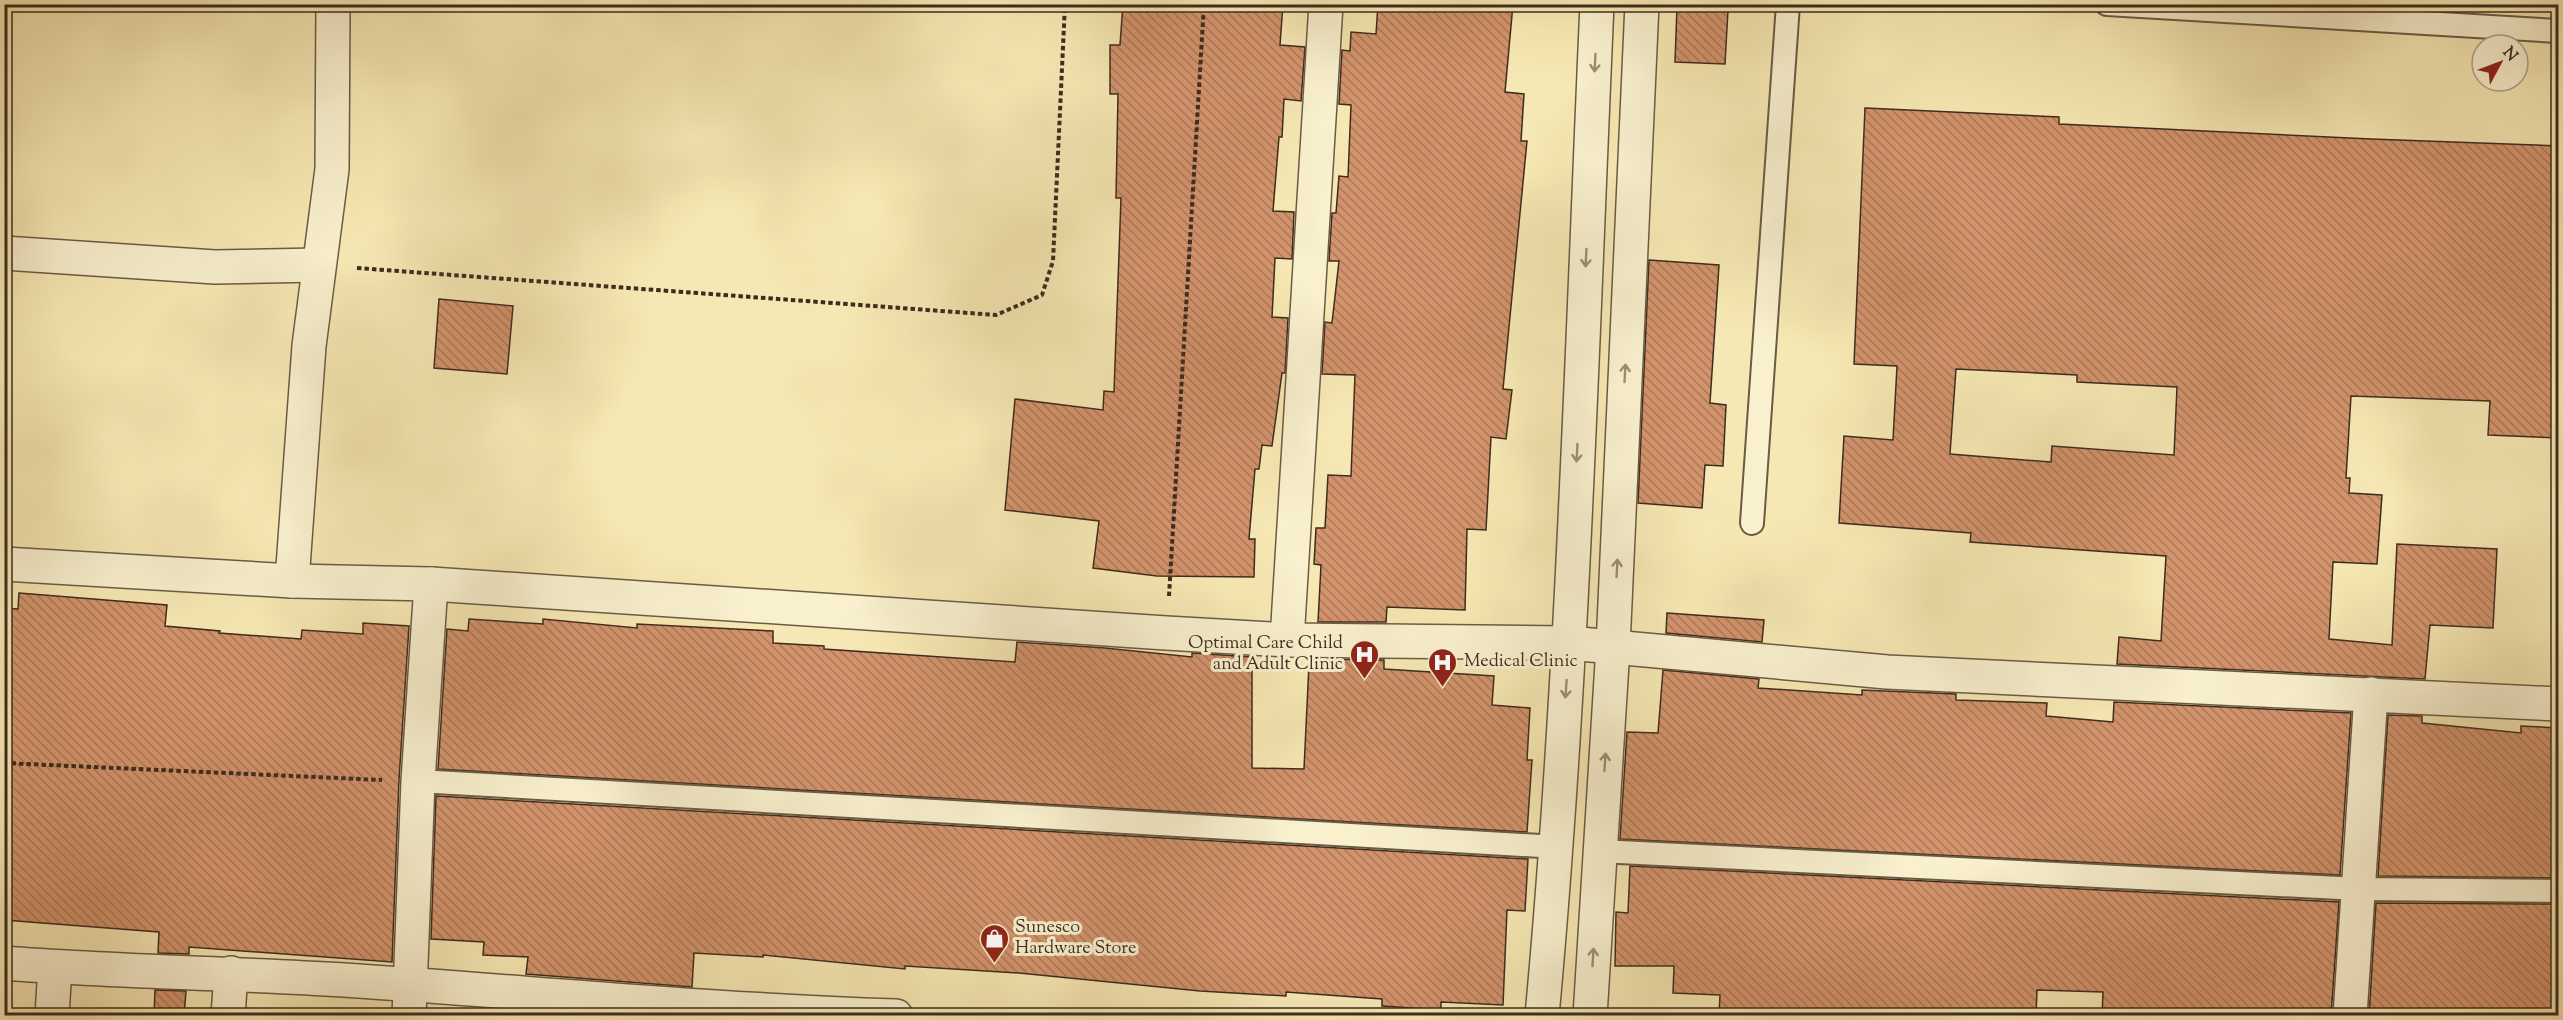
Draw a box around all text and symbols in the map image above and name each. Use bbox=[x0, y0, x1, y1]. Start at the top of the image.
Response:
north arrow bbox=[2470, 33, 2530, 93]
text: N bbox=[2497, 42, 2522, 67]
one-way arrow bbox=[1589, 52, 1600, 72]
one-way arrow bbox=[1580, 247, 1592, 267]
one-way arrow bbox=[1620, 364, 1631, 384]
one-way arrow bbox=[1572, 442, 1583, 462]
one-way arrow bbox=[1611, 558, 1622, 578]
place label: Optimal Care Child and Adult Clinic bbox=[1188, 631, 1343, 678]
hospital icon: Optimal Care Child and Adult Clinic bbox=[1348, 638, 1380, 680]
hospital icon: Medical Clinic bbox=[1427, 646, 1459, 688]
place label: Medical Clinic bbox=[1464, 649, 1578, 675]
one-way arrow bbox=[1560, 679, 1571, 699]
one-way arrow bbox=[1600, 753, 1611, 773]
place label: Sunesco Hardware Store bbox=[1015, 915, 1136, 962]
shop icon: Sunesco Hardware Store bbox=[978, 922, 1010, 964]
one-way arrow bbox=[1588, 948, 1599, 968]

